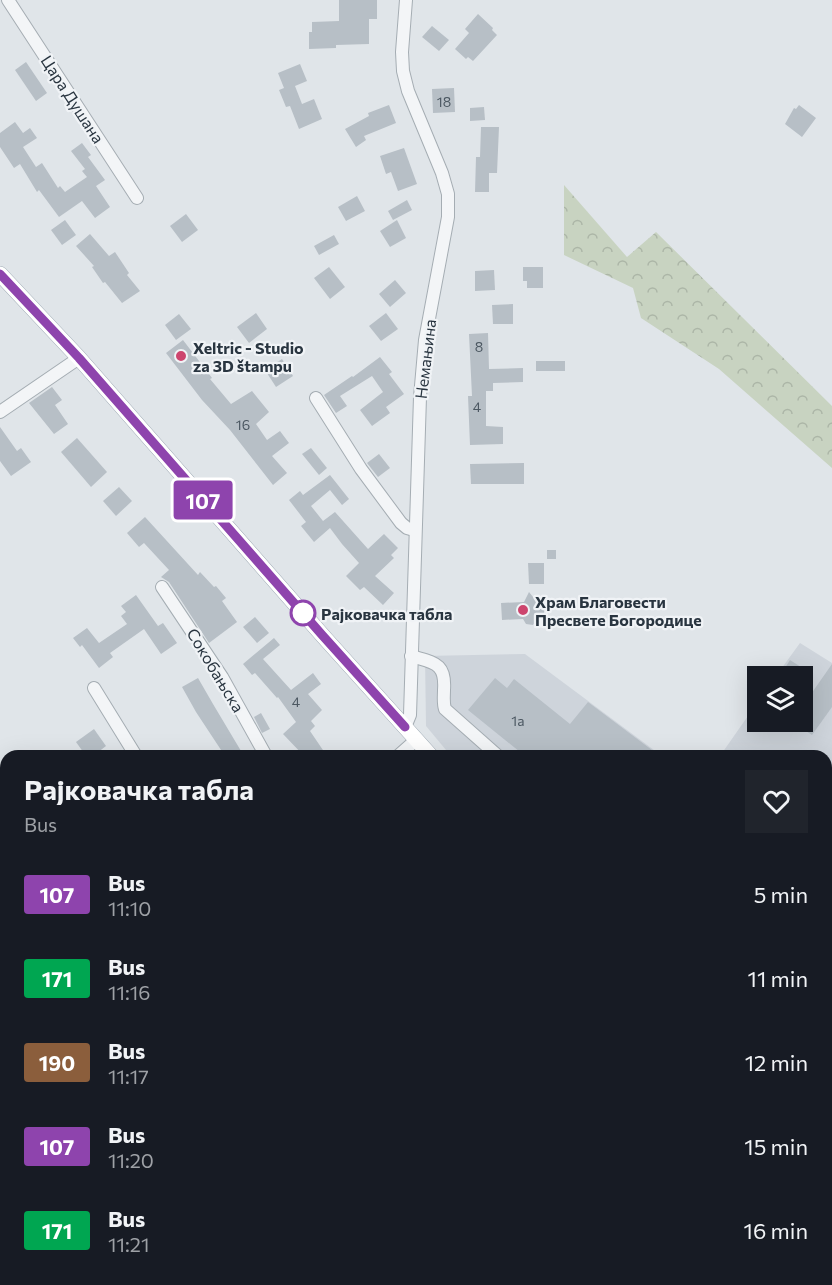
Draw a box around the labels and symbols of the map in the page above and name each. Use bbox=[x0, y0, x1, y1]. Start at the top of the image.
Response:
street label: Цара Душана bbox=[38, 51, 108, 147]
house number: 18 bbox=[437, 93, 451, 110]
street label: Немањина bbox=[411, 318, 439, 400]
place label: Xeltric - Studio za 3D štampu bbox=[193, 338, 304, 375]
house number: 8 bbox=[475, 338, 483, 355]
marker: Xeltric - Studio za 3D štampu bbox=[174, 349, 188, 363]
house number: 4 bbox=[473, 398, 482, 415]
house number: 16 bbox=[236, 416, 250, 433]
line badge: 107 bbox=[168, 480, 238, 520]
place label: Храм Благовести Пресвете Богородице bbox=[535, 592, 702, 629]
marker: Рајковачка табла bbox=[290, 600, 316, 626]
marker: Храм Благовести Пресвете Богородице bbox=[516, 603, 530, 617]
place label: Рајковачка табла bbox=[321, 604, 452, 623]
street label: Сокобањска bbox=[184, 625, 248, 715]
house number: 4 bbox=[292, 693, 301, 710]
house number: 1a bbox=[511, 712, 525, 729]

